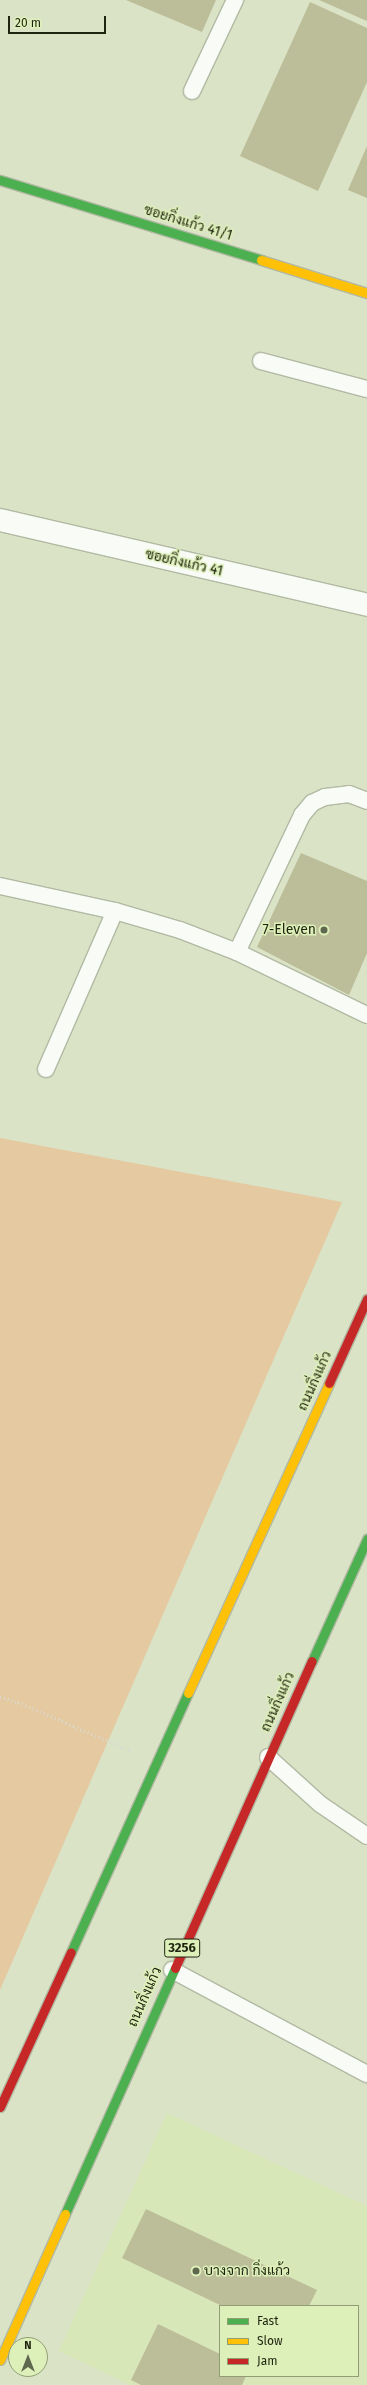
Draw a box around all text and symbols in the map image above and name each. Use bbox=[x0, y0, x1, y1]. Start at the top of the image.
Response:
scale bar bbox=[10, 8, 108, 34]
text: 20 m bbox=[15, 16, 41, 30]
street label: ซอยกิ่งแก้ว 41/1 bbox=[142, 202, 234, 244]
street label: ซอยกิ่งแก้ว 41 bbox=[144, 546, 224, 580]
place label: 7-Eleven bbox=[262, 922, 316, 938]
marker: 7-Eleven bbox=[319, 925, 329, 935]
street label: ถนนกิ่งแก้ว bbox=[294, 1348, 336, 1414]
street label: ถนนกิ่งแก้ว bbox=[257, 1669, 299, 1735]
road number: 3256 bbox=[164, 1937, 200, 1959]
street label: ถนนกิ่งแก้ว bbox=[124, 1964, 166, 2030]
place label: บางจาก กิ่งแก้ว bbox=[204, 2263, 290, 2279]
marker: บางจาก กิ่งแก้ว bbox=[191, 2266, 201, 2276]
legend bbox=[219, 2305, 359, 2377]
text: Fast bbox=[257, 2314, 279, 2328]
text: Slow bbox=[257, 2334, 283, 2348]
north arrow bbox=[8, 2337, 48, 2377]
text: N bbox=[24, 2339, 32, 2352]
text: Jam bbox=[257, 2354, 277, 2368]

